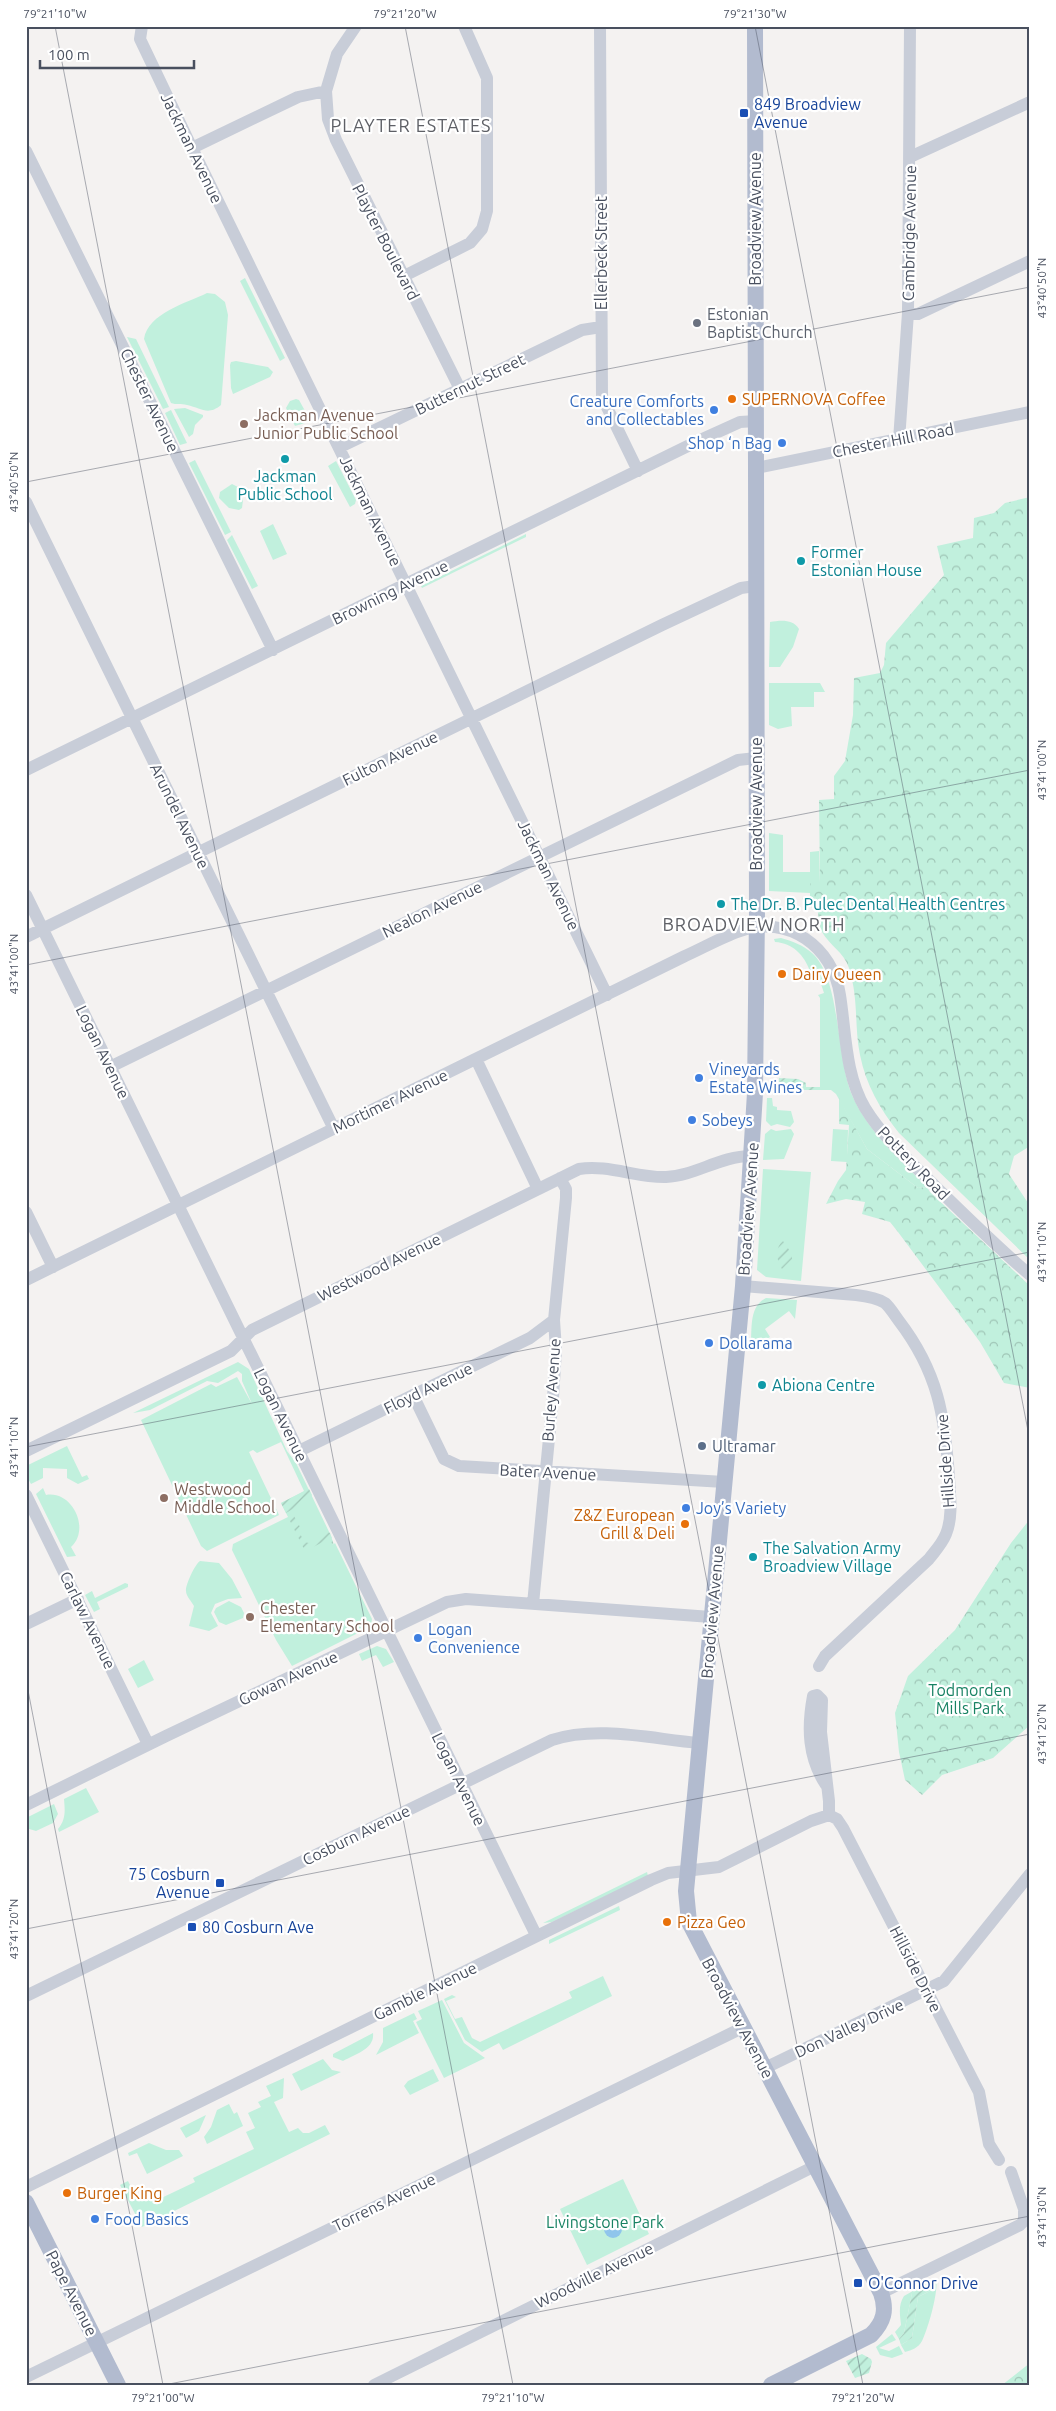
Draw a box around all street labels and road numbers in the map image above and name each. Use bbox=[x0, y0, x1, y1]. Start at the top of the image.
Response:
street label: Jackman Avenue bbox=[158, 90, 226, 206]
street label: Broadview Avenue bbox=[746, 152, 764, 286]
street label: Cambridge Avenue bbox=[899, 165, 919, 301]
street label: Playter Boulevard bbox=[349, 181, 423, 303]
street label: Ellerbeck Street bbox=[592, 195, 610, 310]
street label: Chester Avenue bbox=[117, 345, 183, 455]
street label: Butternut Street bbox=[412, 349, 528, 418]
street label: Chester Hill Road bbox=[831, 419, 955, 461]
street label: Jackman Avenue bbox=[337, 453, 405, 569]
street label: Browning Avenue bbox=[329, 556, 451, 628]
street label: Fulton Avenue bbox=[339, 727, 441, 789]
street label: Broadview Avenue bbox=[747, 737, 765, 871]
street label: Arundel Avenue bbox=[147, 761, 213, 871]
street label: Jackman Avenue bbox=[515, 817, 583, 933]
street label: Nealon Avenue bbox=[379, 877, 485, 941]
street label: Logan Avenue bbox=[73, 1002, 133, 1102]
street label: Mortimer Avenue bbox=[330, 1065, 450, 1137]
street label: Pottery Road bbox=[875, 1123, 953, 1203]
street label: Broadview Avenue bbox=[734, 1142, 762, 1276]
street label: Westwood Avenue bbox=[315, 1229, 443, 1305]
street label: Burley Avenue bbox=[538, 1338, 564, 1442]
street label: Floyd Avenue bbox=[381, 1359, 475, 1417]
street label: Logan Avenue bbox=[251, 1365, 311, 1465]
street label: Hillside Drive bbox=[933, 1414, 957, 1508]
street label: Bater Avenue bbox=[499, 1460, 597, 1484]
street label: Broadview Avenue bbox=[697, 1545, 727, 1679]
street label: Carlaw Avenue bbox=[57, 1568, 119, 1672]
street label: Gowan Avenue bbox=[236, 1647, 340, 1709]
street label: Logan Avenue bbox=[429, 1729, 489, 1829]
street label: Cosburn Avenue bbox=[299, 1801, 413, 1869]
street label: Hillside Drive bbox=[887, 1923, 945, 2015]
street label: Broadview Avenue bbox=[699, 1955, 777, 2081]
street label: Gamble Avenue bbox=[370, 1958, 480, 2024]
street label: Don Valley Drive bbox=[792, 1995, 906, 2061]
street label: Torrens Avenue bbox=[330, 2169, 438, 2235]
street label: Woodville Avenue bbox=[532, 2239, 656, 2311]
street label: Pape Avenue bbox=[43, 2247, 101, 2339]

